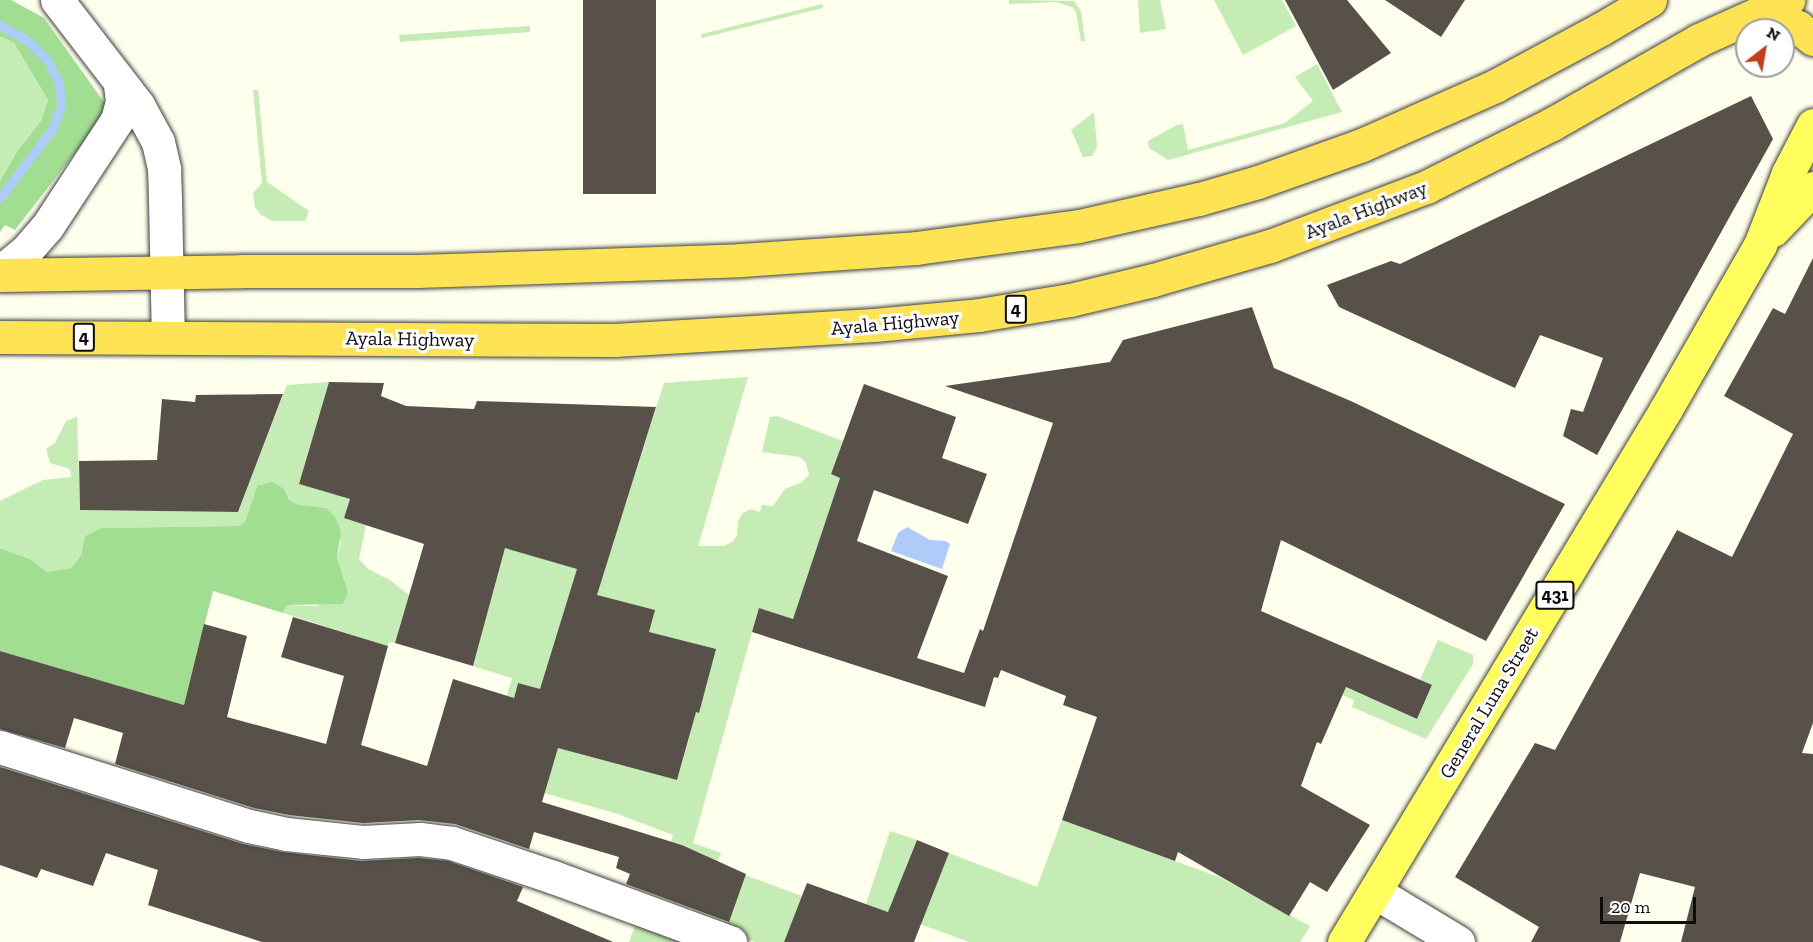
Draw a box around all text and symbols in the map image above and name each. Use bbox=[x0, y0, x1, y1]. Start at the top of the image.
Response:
north arrow bbox=[1735, 18, 1795, 78]
text: N bbox=[1763, 23, 1784, 45]
street label: Ayala Highway bbox=[1302, 176, 1430, 244]
road number: 4 bbox=[1004, 294, 1028, 324]
street label: Ayala Highway bbox=[830, 305, 960, 341]
road number: 4 bbox=[72, 322, 96, 352]
street label: Ayala Highway bbox=[345, 326, 475, 352]
road number: 431 bbox=[1534, 580, 1576, 610]
street label: General Luna Street bbox=[1434, 623, 1544, 783]
scale bar bbox=[1603, 885, 1699, 923]
text: 20 m bbox=[1611, 896, 1650, 918]

